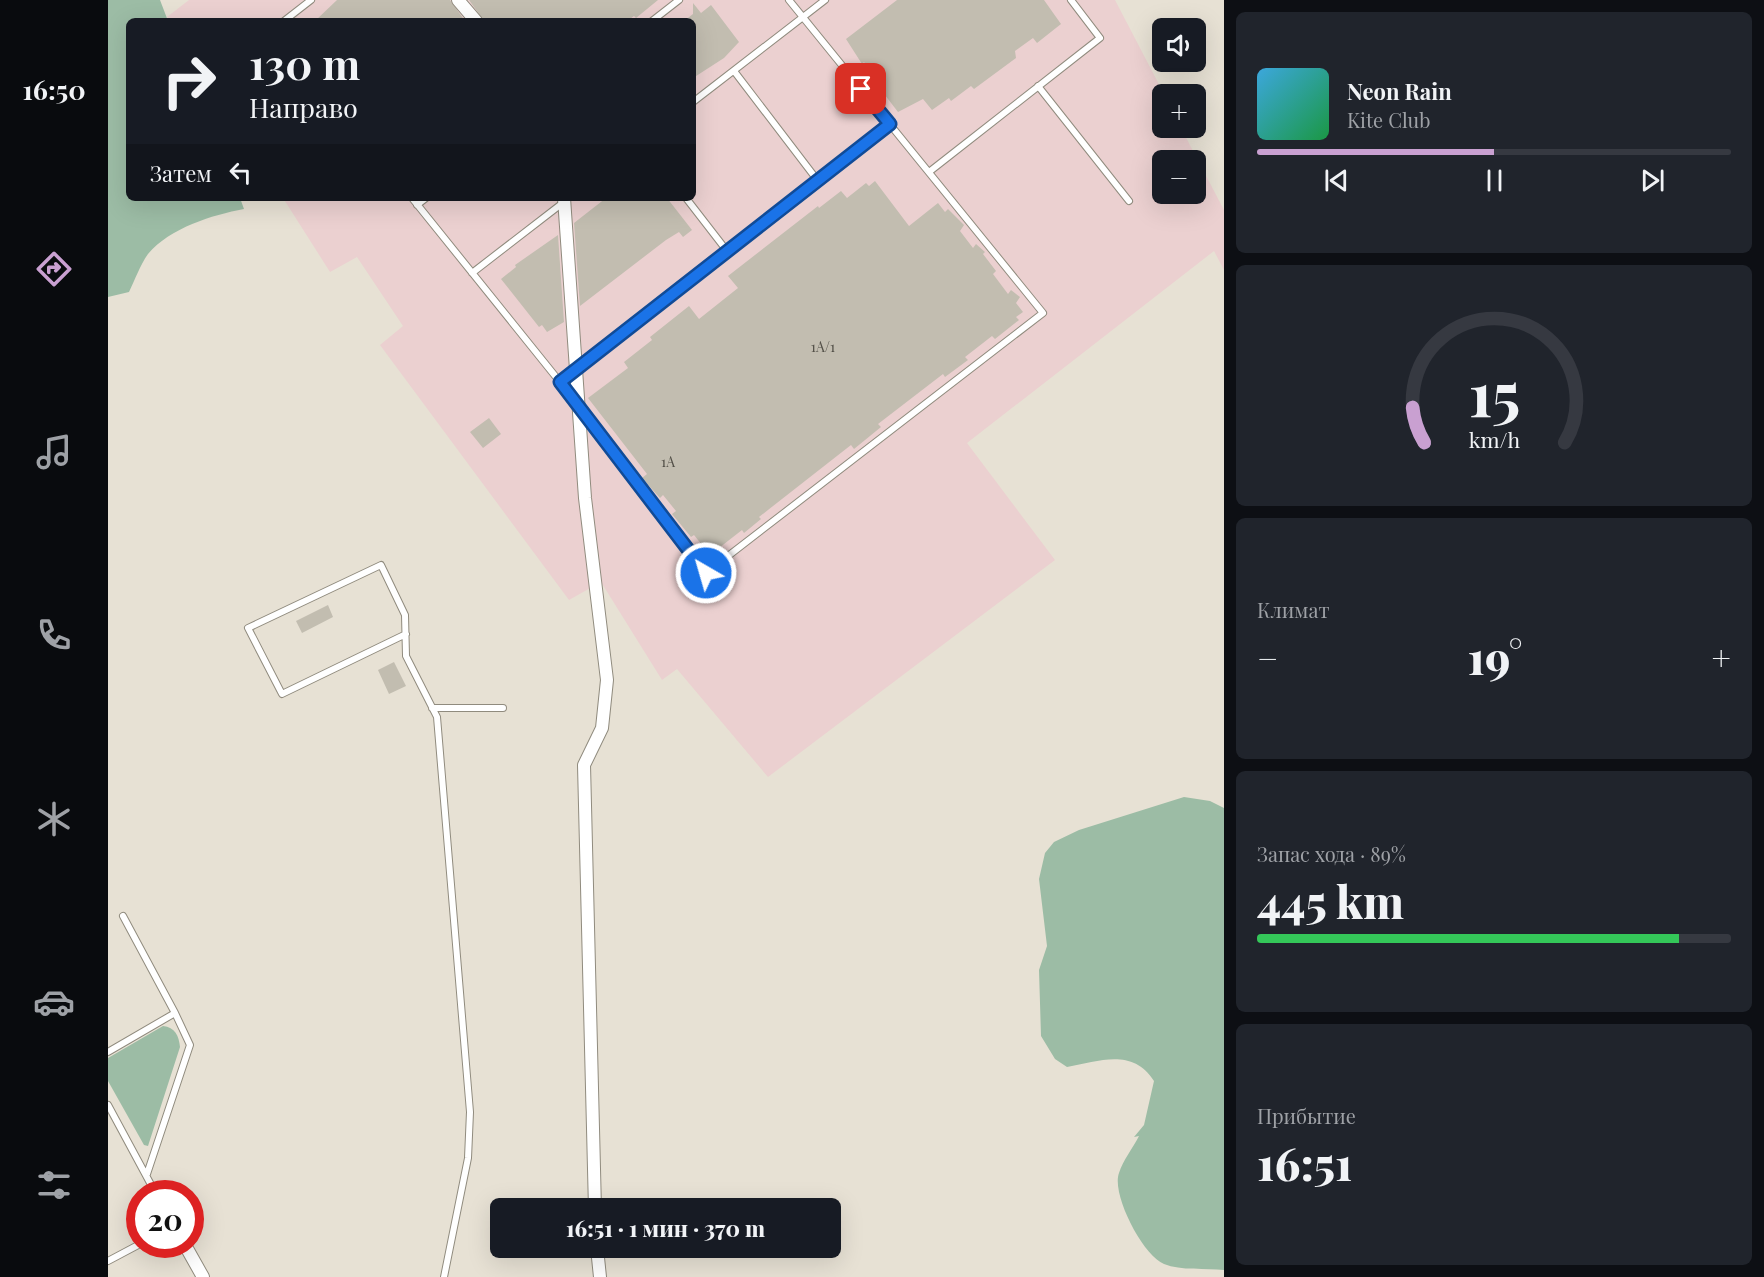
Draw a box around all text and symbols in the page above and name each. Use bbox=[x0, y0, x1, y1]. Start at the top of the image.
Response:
map controls bbox=[1152, 18, 1206, 204]
button: sound bbox=[1152, 18, 1206, 72]
text: 130 m bbox=[249, 35, 360, 91]
icon: right bbox=[150, 42, 228, 120]
pin bbox=[835, 63, 886, 114]
text: 16:50 bbox=[22, 71, 86, 107]
icon: arrive bbox=[844, 72, 877, 105]
text: Neon Rain bbox=[1347, 76, 1452, 106]
button: + bbox=[1152, 84, 1206, 138]
text: Направо bbox=[249, 89, 358, 125]
text: Kite Club bbox=[1347, 106, 1431, 133]
button: − bbox=[1152, 150, 1206, 204]
icon: left bbox=[224, 156, 257, 189]
text: Затем bbox=[150, 158, 212, 188]
icon: previous bbox=[1320, 164, 1353, 197]
icon: pause bbox=[1478, 164, 1511, 197]
icon: next bbox=[1636, 164, 1669, 197]
icon: directions bbox=[33, 248, 75, 290]
house number: 1А/1 bbox=[811, 337, 835, 356]
text: 15 bbox=[1468, 349, 1520, 433]
text: km/h bbox=[1468, 425, 1520, 453]
icon: music bbox=[33, 431, 75, 473]
house number: 1А bbox=[661, 452, 675, 471]
position arrow bbox=[674, 541, 738, 605]
text: Климат bbox=[1257, 596, 1330, 623]
icon: phone bbox=[33, 614, 75, 656]
text: 19° bbox=[1468, 626, 1522, 686]
text: − bbox=[1257, 635, 1278, 679]
text: + bbox=[1712, 635, 1731, 679]
icon: climate bbox=[33, 798, 75, 840]
text: Запас хода · 89% bbox=[1257, 840, 1406, 867]
text: 445 km bbox=[1257, 870, 1404, 930]
icon: car bbox=[33, 981, 75, 1023]
text: Прибытие bbox=[1257, 1102, 1356, 1129]
text: 16:51 bbox=[1257, 1132, 1353, 1192]
icon: filters bbox=[33, 1164, 75, 1206]
speed limit sign: 20 bbox=[126, 1180, 204, 1258]
text: 16:51 · 1 мин · 370 m bbox=[566, 1213, 765, 1243]

